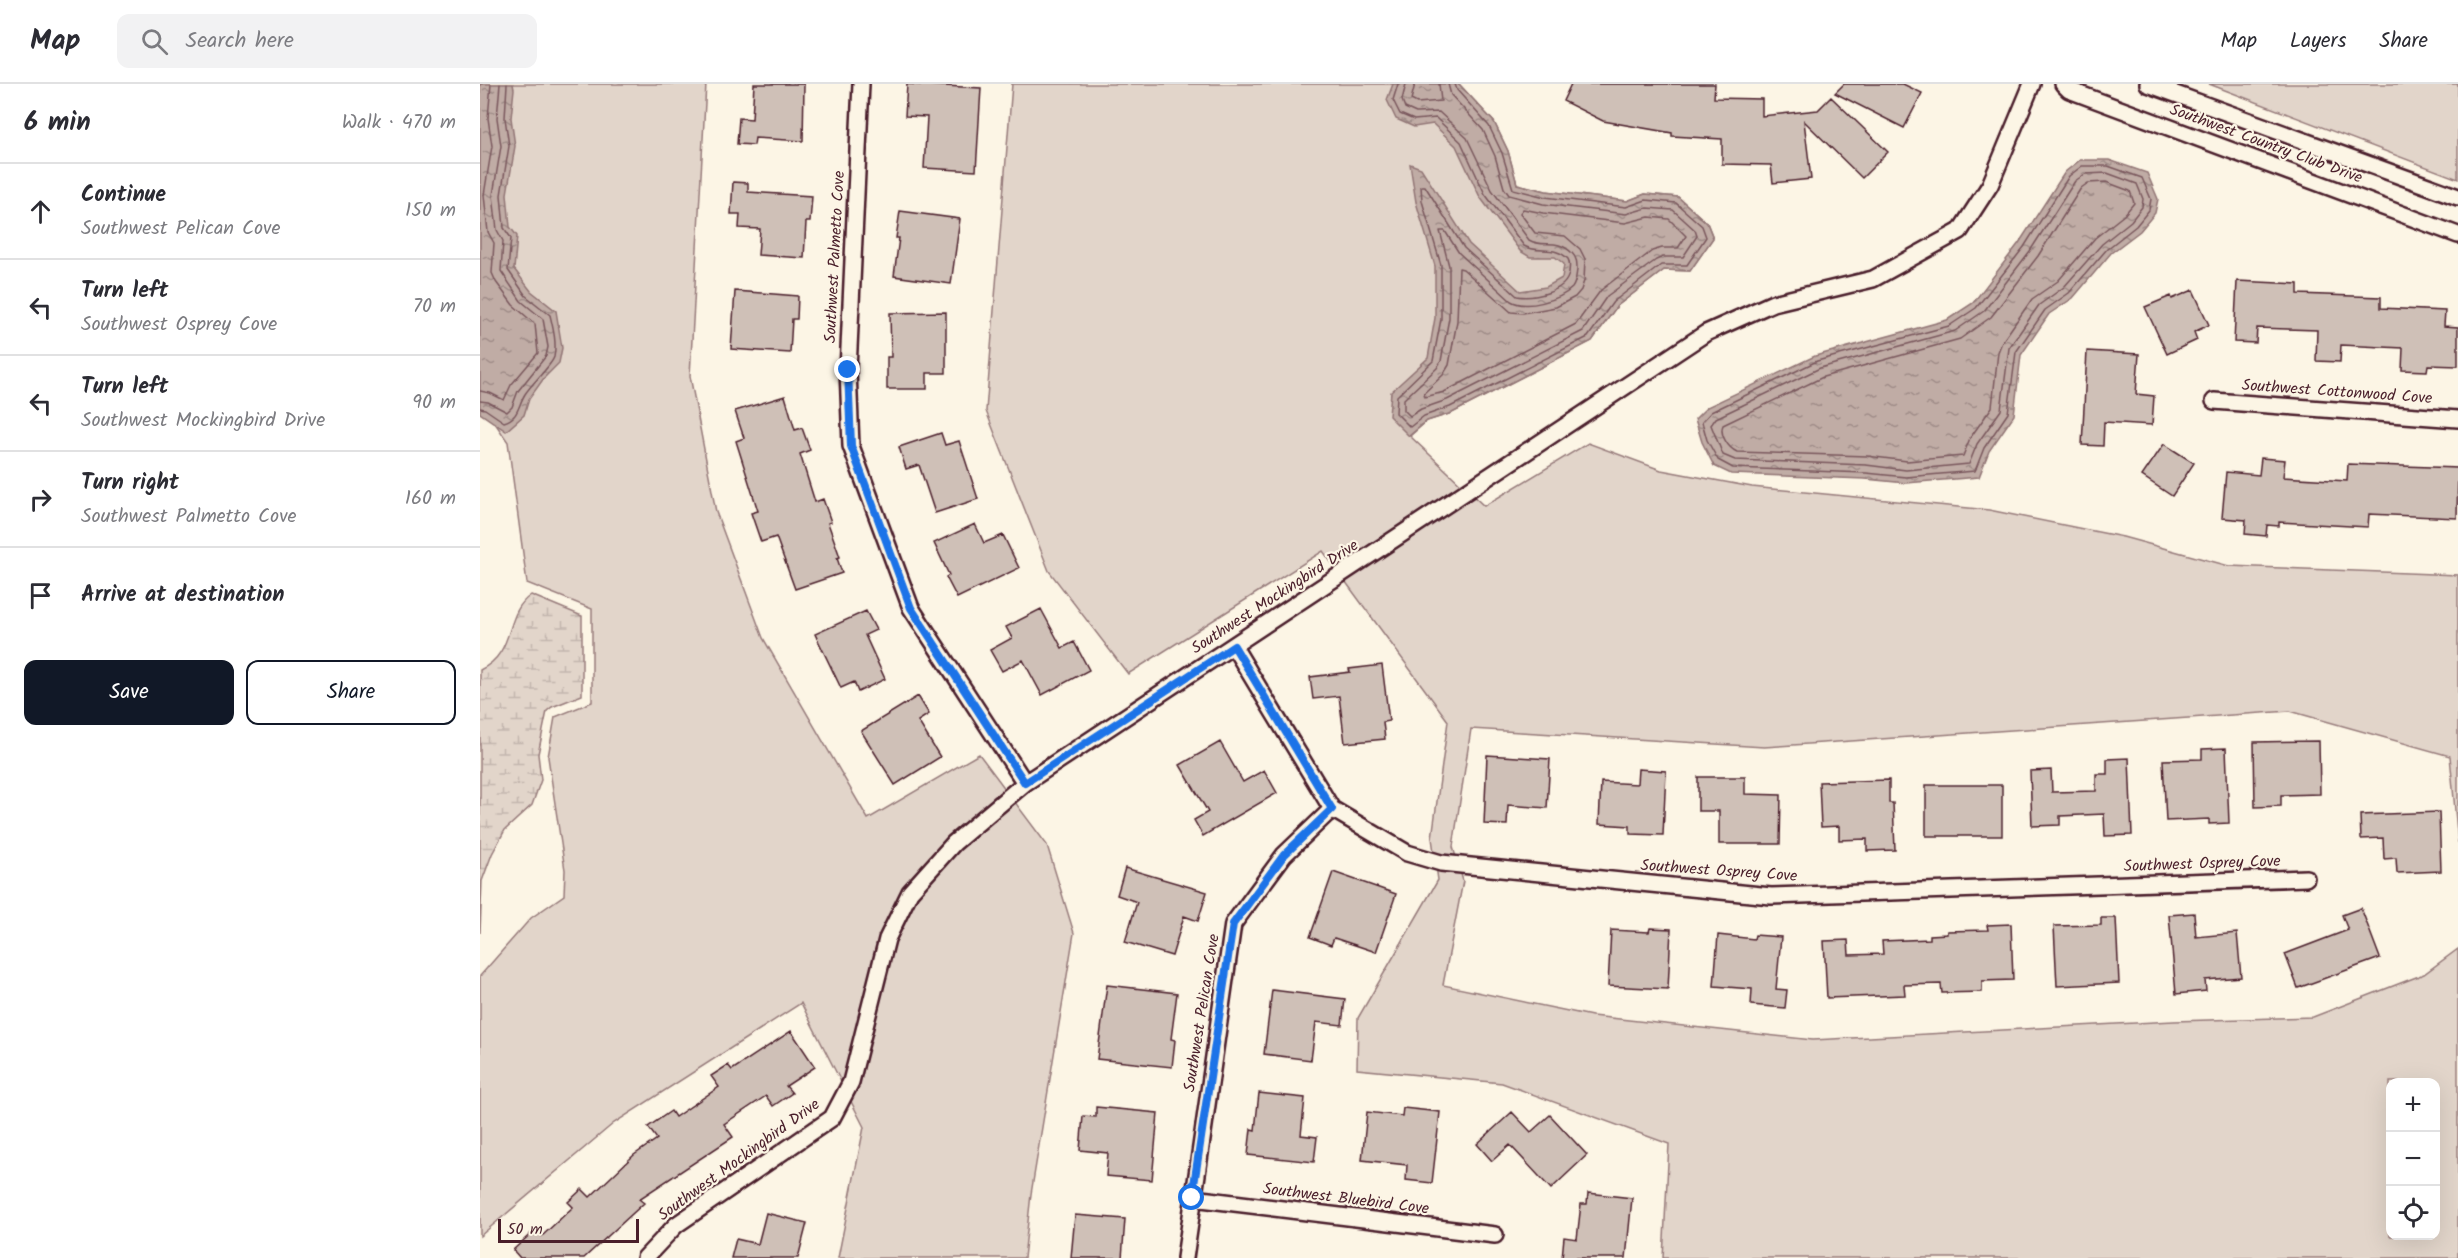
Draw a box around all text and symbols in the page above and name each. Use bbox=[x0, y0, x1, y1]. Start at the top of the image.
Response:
search box bbox=[117, 14, 537, 68]
text: Map bbox=[30, 19, 81, 64]
text: Search here bbox=[186, 24, 294, 59]
icon: search bbox=[138, 25, 171, 58]
text: Map bbox=[2220, 25, 2257, 58]
text: Layers bbox=[2290, 25, 2346, 58]
text: Share bbox=[2379, 25, 2428, 58]
street label: Southwest Country Club Drive bbox=[2166, 97, 2366, 191]
text: 6 min bbox=[24, 102, 91, 144]
text: Walk · 470 m bbox=[342, 107, 456, 139]
street label: Southwest Palmetto Cove bbox=[818, 170, 852, 344]
text: Continue bbox=[81, 178, 166, 213]
icon: ahead bbox=[24, 195, 57, 228]
text: 150 m bbox=[405, 195, 456, 227]
text: Southwest Pelican Cove bbox=[81, 213, 280, 245]
text: Turn left bbox=[81, 274, 168, 309]
icon: left bbox=[24, 291, 57, 324]
text: 70 m bbox=[413, 291, 456, 323]
text: Southwest Osprey Cove bbox=[81, 309, 277, 341]
route end bbox=[834, 356, 860, 382]
text: Turn left bbox=[81, 370, 168, 405]
street label: Southwest Cottonwood Cove bbox=[2241, 373, 2433, 411]
icon: left bbox=[24, 387, 57, 420]
text: 90 m bbox=[412, 387, 456, 419]
text: Southwest Mockingbird Drive bbox=[81, 405, 325, 437]
text: Turn right bbox=[81, 466, 179, 501]
icon: right bbox=[24, 483, 57, 516]
text: 160 m bbox=[405, 483, 456, 515]
text: Southwest Palmetto Cove bbox=[81, 501, 297, 533]
street label: Southwest Mockingbird Drive bbox=[1186, 533, 1364, 661]
text: Arrive at destination bbox=[81, 578, 284, 613]
icon: arrive bbox=[24, 579, 57, 612]
button: Save bbox=[24, 660, 234, 725]
button: Share bbox=[246, 660, 456, 725]
street label: Southwest Osprey Cove bbox=[2123, 849, 2281, 879]
street label: Southwest Osprey Cove bbox=[1640, 853, 1798, 889]
street label: Southwest Pelican Cove bbox=[1177, 932, 1227, 1094]
map controls bbox=[2386, 1078, 2440, 1240]
button: + bbox=[2386, 1078, 2440, 1132]
street label: Southwest Mockingbird Drive bbox=[653, 1092, 825, 1228]
button: − bbox=[2386, 1132, 2440, 1186]
street label: Southwest Bluebird Cove bbox=[1261, 1176, 1431, 1222]
route start bbox=[1178, 1184, 1204, 1210]
button: locate bbox=[2386, 1186, 2440, 1240]
scale bar bbox=[498, 1216, 639, 1244]
text: 50 m bbox=[507, 1217, 543, 1242]

